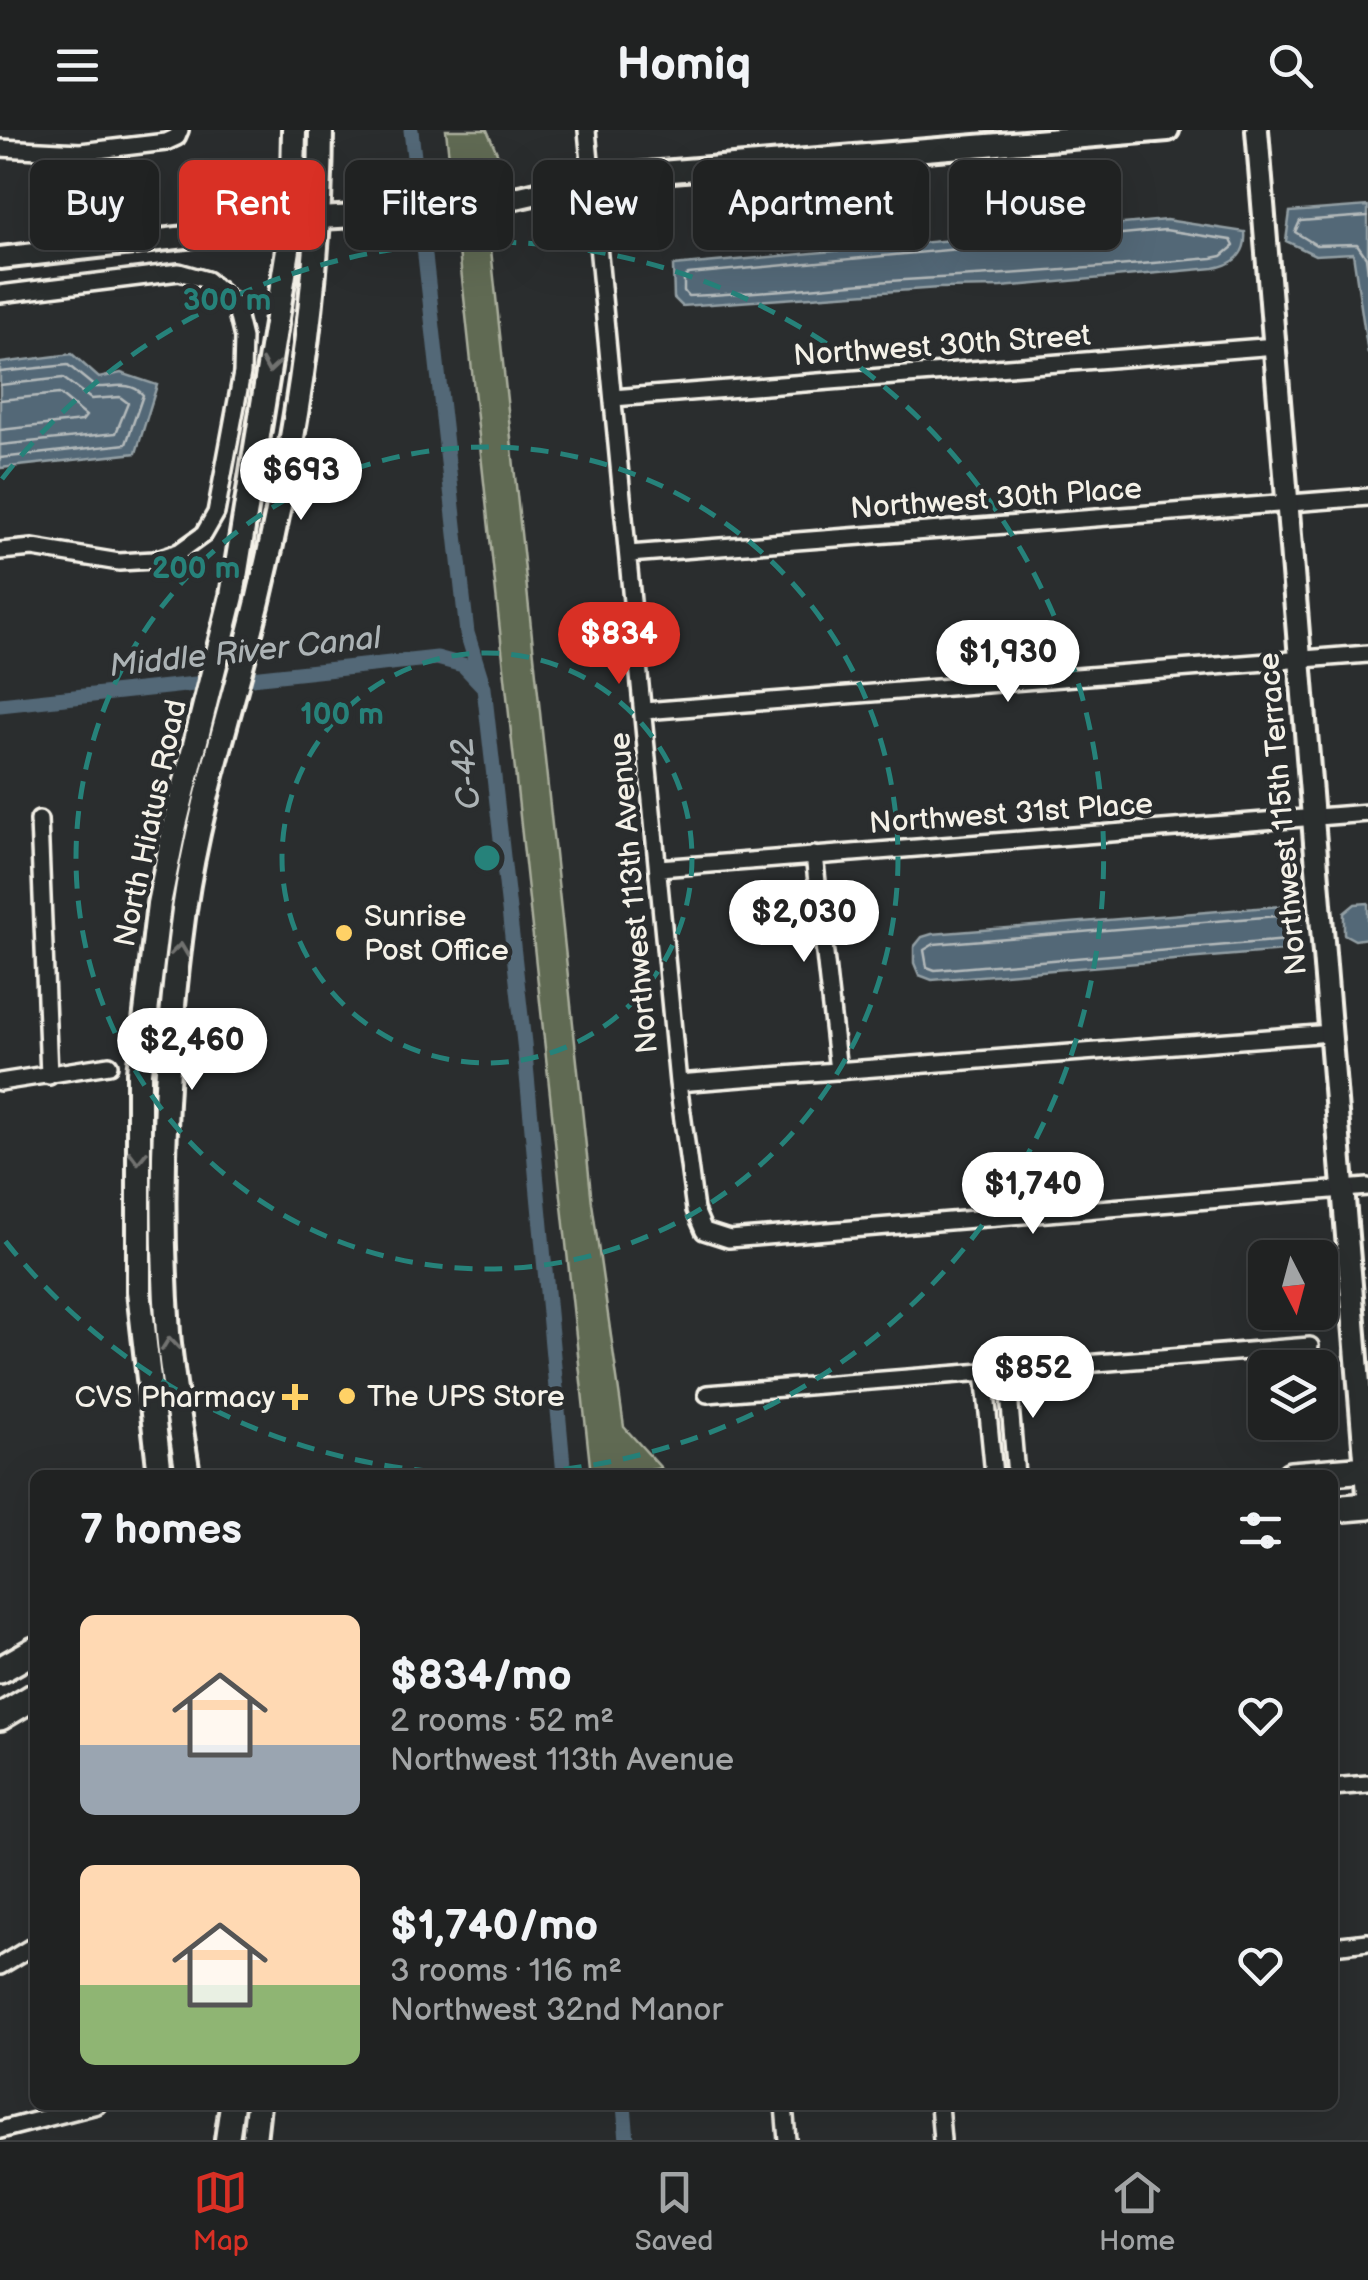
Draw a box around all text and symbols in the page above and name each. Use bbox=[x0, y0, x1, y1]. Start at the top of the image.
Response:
icon: menu bbox=[50, 38, 105, 93]
text: Homiq bbox=[617, 38, 751, 93]
icon: search bbox=[1263, 38, 1318, 93]
chip: Buy bbox=[30, 160, 159, 250]
chip: Rent bbox=[179, 160, 325, 250]
chip: Filters bbox=[345, 160, 513, 250]
chip: New bbox=[533, 160, 673, 250]
chip: Apartment bbox=[693, 160, 929, 250]
chip: House bbox=[949, 160, 1121, 250]
text: 300 m bbox=[183, 283, 271, 319]
street label: Northwest 30th Street bbox=[792, 318, 1092, 374]
one-way arrow bbox=[260, 357, 281, 374]
pin: $693 bbox=[242, 438, 360, 523]
text: $693 bbox=[262, 451, 340, 490]
street label: Northwest 30th Place bbox=[849, 471, 1143, 527]
text: 200 m bbox=[152, 551, 240, 587]
pin: $834 bbox=[560, 602, 678, 687]
text: $834 bbox=[580, 615, 658, 654]
water label: Middle River Canal bbox=[107, 619, 385, 686]
pin: $1,930 bbox=[927, 620, 1089, 705]
text: $1,930 bbox=[958, 633, 1058, 672]
street label: Northwest 115th Terrace bbox=[1251, 651, 1315, 977]
street label: North Hiatus Road bbox=[107, 696, 195, 950]
text: 100 m bbox=[300, 697, 384, 733]
street label: Northwest 113th Avenue bbox=[602, 731, 666, 1055]
water label: C-42 bbox=[443, 736, 490, 812]
street label: Northwest 31st Place bbox=[868, 786, 1154, 842]
centre of rings bbox=[469, 840, 505, 876]
pin: $2,030 bbox=[723, 880, 885, 965]
text: $2,030 bbox=[751, 893, 857, 932]
place label: Sunrise Post Office bbox=[364, 899, 509, 969]
marker: Sunrise Post Office bbox=[333, 922, 355, 944]
one-way arrow bbox=[169, 941, 190, 957]
pin: $2,460 bbox=[111, 1008, 273, 1093]
text: $2,460 bbox=[139, 1021, 245, 1060]
one-way arrow bbox=[127, 1149, 148, 1165]
pin: $1,740 bbox=[952, 1152, 1114, 1237]
text: $1,740 bbox=[984, 1165, 1082, 1204]
north arrow bbox=[1248, 1240, 1338, 1330]
map controls bbox=[1248, 1240, 1338, 1440]
one-way arrow bbox=[160, 1335, 181, 1351]
pin: $852 bbox=[974, 1336, 1092, 1421]
text: $852 bbox=[994, 1349, 1072, 1388]
button: layers bbox=[1248, 1350, 1338, 1440]
place label: The UPS Store bbox=[367, 1379, 565, 1415]
place label: CVS Pharmacy bbox=[75, 1380, 275, 1416]
marker: The UPS Store bbox=[336, 1385, 358, 1407]
marker: CVS Pharmacy bbox=[284, 1386, 306, 1408]
icon: filters bbox=[1233, 1503, 1288, 1558]
text: 7 homes bbox=[80, 1505, 242, 1556]
text: $834/mo bbox=[390, 1651, 572, 1702]
icon: home bbox=[160, 1655, 280, 1775]
icon: heart bbox=[1233, 1688, 1288, 1743]
text: 2 rooms · 52 m² bbox=[390, 1702, 614, 1741]
text: Northwest 113th Avenue bbox=[390, 1741, 734, 1780]
text: $1,740/mo bbox=[390, 1901, 598, 1952]
icon: home bbox=[160, 1905, 280, 2025]
icon: heart bbox=[1233, 1938, 1288, 1993]
text: 3 rooms · 116 m² bbox=[390, 1952, 622, 1991]
text: Northwest 32nd Manor bbox=[390, 1991, 723, 2030]
tab: Map bbox=[193, 2165, 249, 2258]
tab: Saved bbox=[635, 2165, 713, 2258]
tab: Home bbox=[1099, 2165, 1175, 2258]

